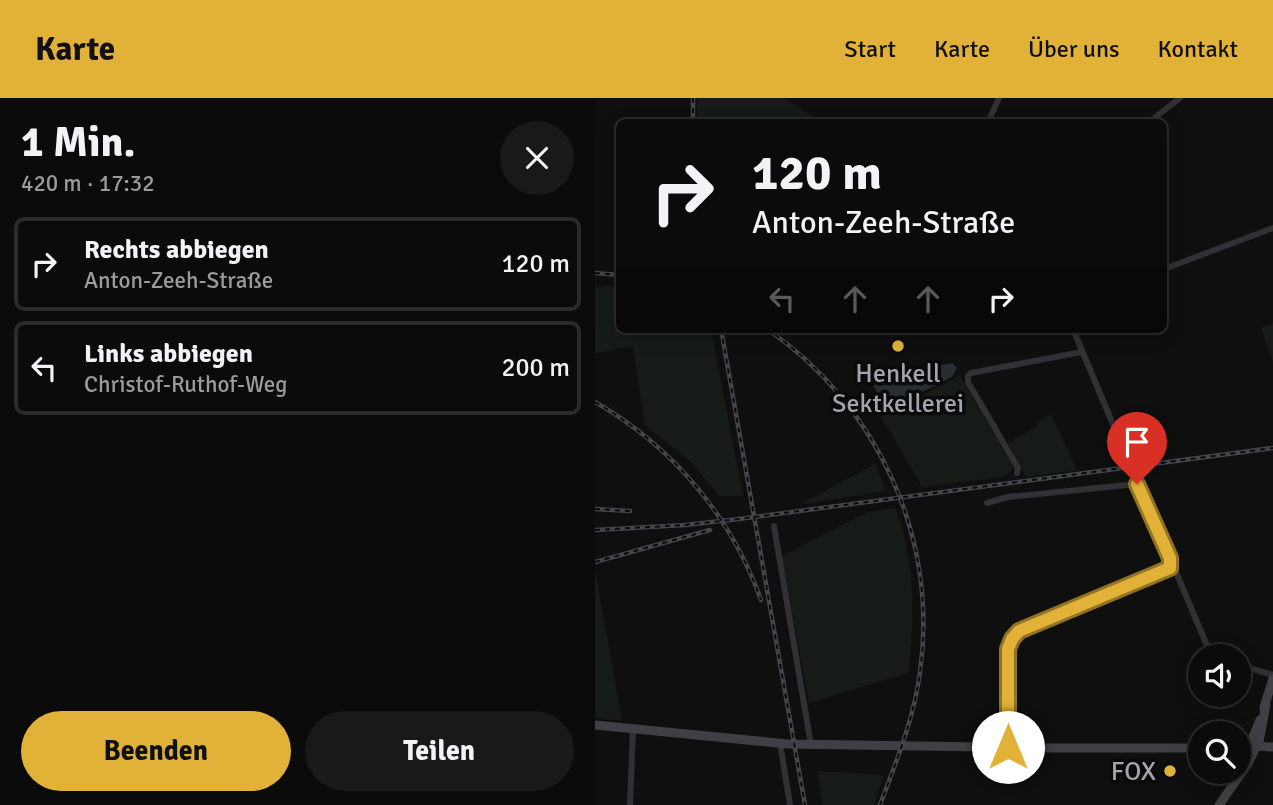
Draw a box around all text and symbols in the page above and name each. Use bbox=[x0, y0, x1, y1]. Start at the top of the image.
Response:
text: Karte bbox=[35, 29, 115, 70]
text: Start bbox=[844, 34, 896, 64]
text: Karte bbox=[934, 34, 990, 64]
text: Über uns bbox=[1028, 34, 1120, 64]
text: Kontakt bbox=[1158, 34, 1238, 64]
text: 1 Min. bbox=[21, 117, 135, 168]
button: close bbox=[500, 121, 574, 195]
text: 120 m bbox=[752, 143, 882, 203]
icon: right bbox=[637, 147, 728, 238]
text: 420 m · 17:32 bbox=[21, 169, 155, 198]
text: Anton-Zeeh-Straße bbox=[752, 203, 1015, 242]
text: Rechts abbiegen bbox=[84, 234, 269, 266]
icon: right bbox=[25, 245, 63, 283]
text: 120 m bbox=[501, 248, 570, 280]
text: Anton-Zeeh-Straße bbox=[84, 266, 273, 295]
icon: left bbox=[763, 280, 801, 318]
icon: ahead bbox=[836, 280, 874, 318]
icon: ahead bbox=[909, 280, 947, 318]
icon: right bbox=[982, 280, 1020, 318]
text: Links abbiegen bbox=[84, 338, 253, 370]
marker: Henkell Sektkellerei bbox=[890, 338, 906, 354]
icon: left bbox=[25, 349, 63, 387]
text: 200 m bbox=[501, 352, 570, 384]
place label: Henkell Sektkellerei bbox=[832, 358, 964, 420]
text: Christof-Ruthof-Weg bbox=[84, 370, 287, 399]
pin bbox=[1107, 412, 1167, 484]
icon: arrive bbox=[1118, 423, 1156, 461]
map controls bbox=[1188, 644, 1251, 784]
button: sound bbox=[1188, 644, 1251, 707]
position arrow bbox=[971, 710, 1045, 784]
button: Beenden bbox=[21, 711, 291, 791]
button: Teilen bbox=[305, 711, 574, 791]
button: search bbox=[1188, 721, 1251, 784]
place label: FOX bbox=[1111, 756, 1156, 788]
marker: FOX bbox=[1162, 763, 1178, 779]

